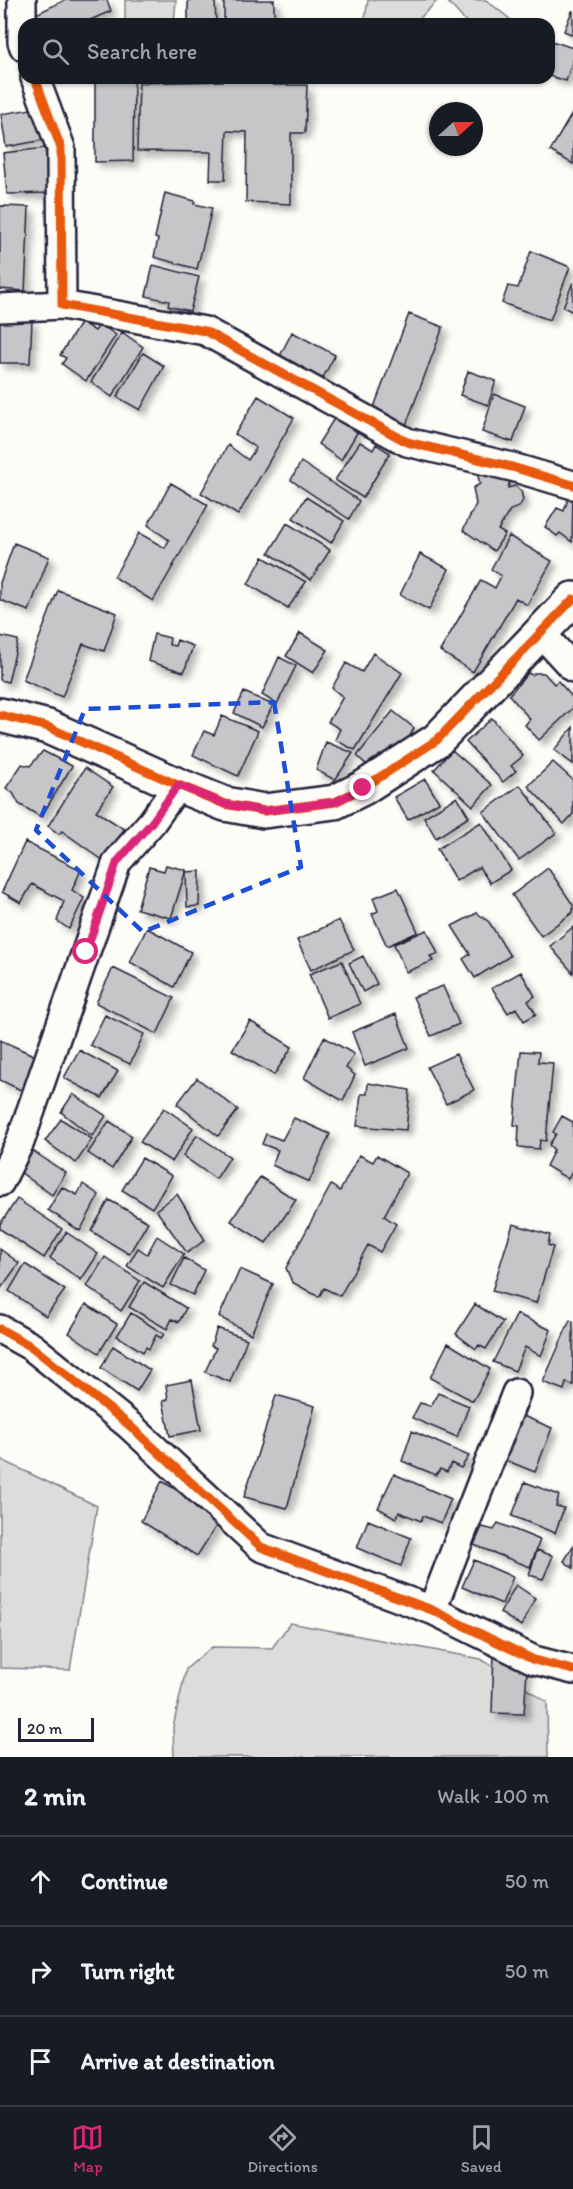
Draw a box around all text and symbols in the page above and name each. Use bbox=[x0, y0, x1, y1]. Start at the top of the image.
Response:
search box bbox=[18, 18, 555, 84]
icon: search bbox=[39, 35, 72, 68]
text: Search here bbox=[87, 38, 197, 65]
north arrow bbox=[429, 102, 483, 156]
route end bbox=[349, 774, 375, 800]
route start bbox=[72, 938, 98, 964]
scale bar bbox=[18, 1715, 94, 1742]
text: 20 m bbox=[27, 1719, 62, 1738]
text: 2 min bbox=[24, 1780, 86, 1812]
text: Walk · 100 m bbox=[437, 1784, 549, 1808]
icon: ahead bbox=[24, 1865, 57, 1898]
text: Continue bbox=[81, 1868, 168, 1895]
text: 50 m bbox=[505, 1869, 549, 1893]
icon: right bbox=[24, 1955, 57, 1988]
text: Turn right bbox=[81, 1958, 175, 1985]
text: 50 m bbox=[505, 1959, 549, 1983]
icon: arrive bbox=[24, 2045, 57, 2078]
text: Arrive at destination bbox=[81, 2048, 275, 2075]
tab: Map bbox=[71, 2121, 104, 2176]
tab: Directions bbox=[247, 2121, 318, 2176]
tab: Saved bbox=[461, 2121, 502, 2176]

